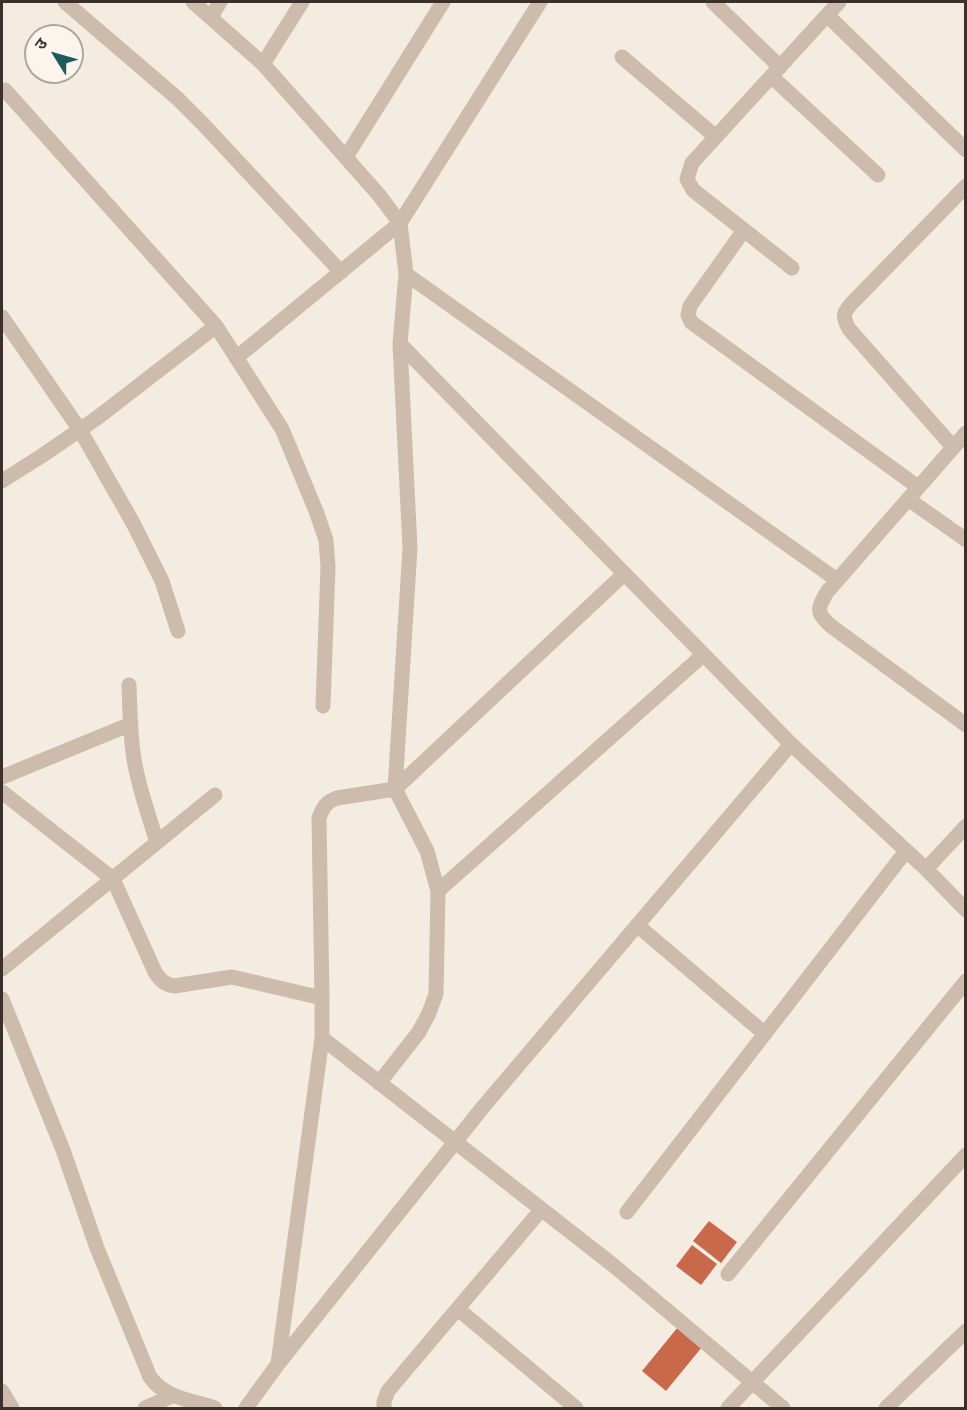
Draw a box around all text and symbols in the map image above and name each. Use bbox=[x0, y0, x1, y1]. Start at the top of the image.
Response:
north arrow bbox=[24, 24, 84, 84]
text: उ bbox=[30, 34, 53, 55]

